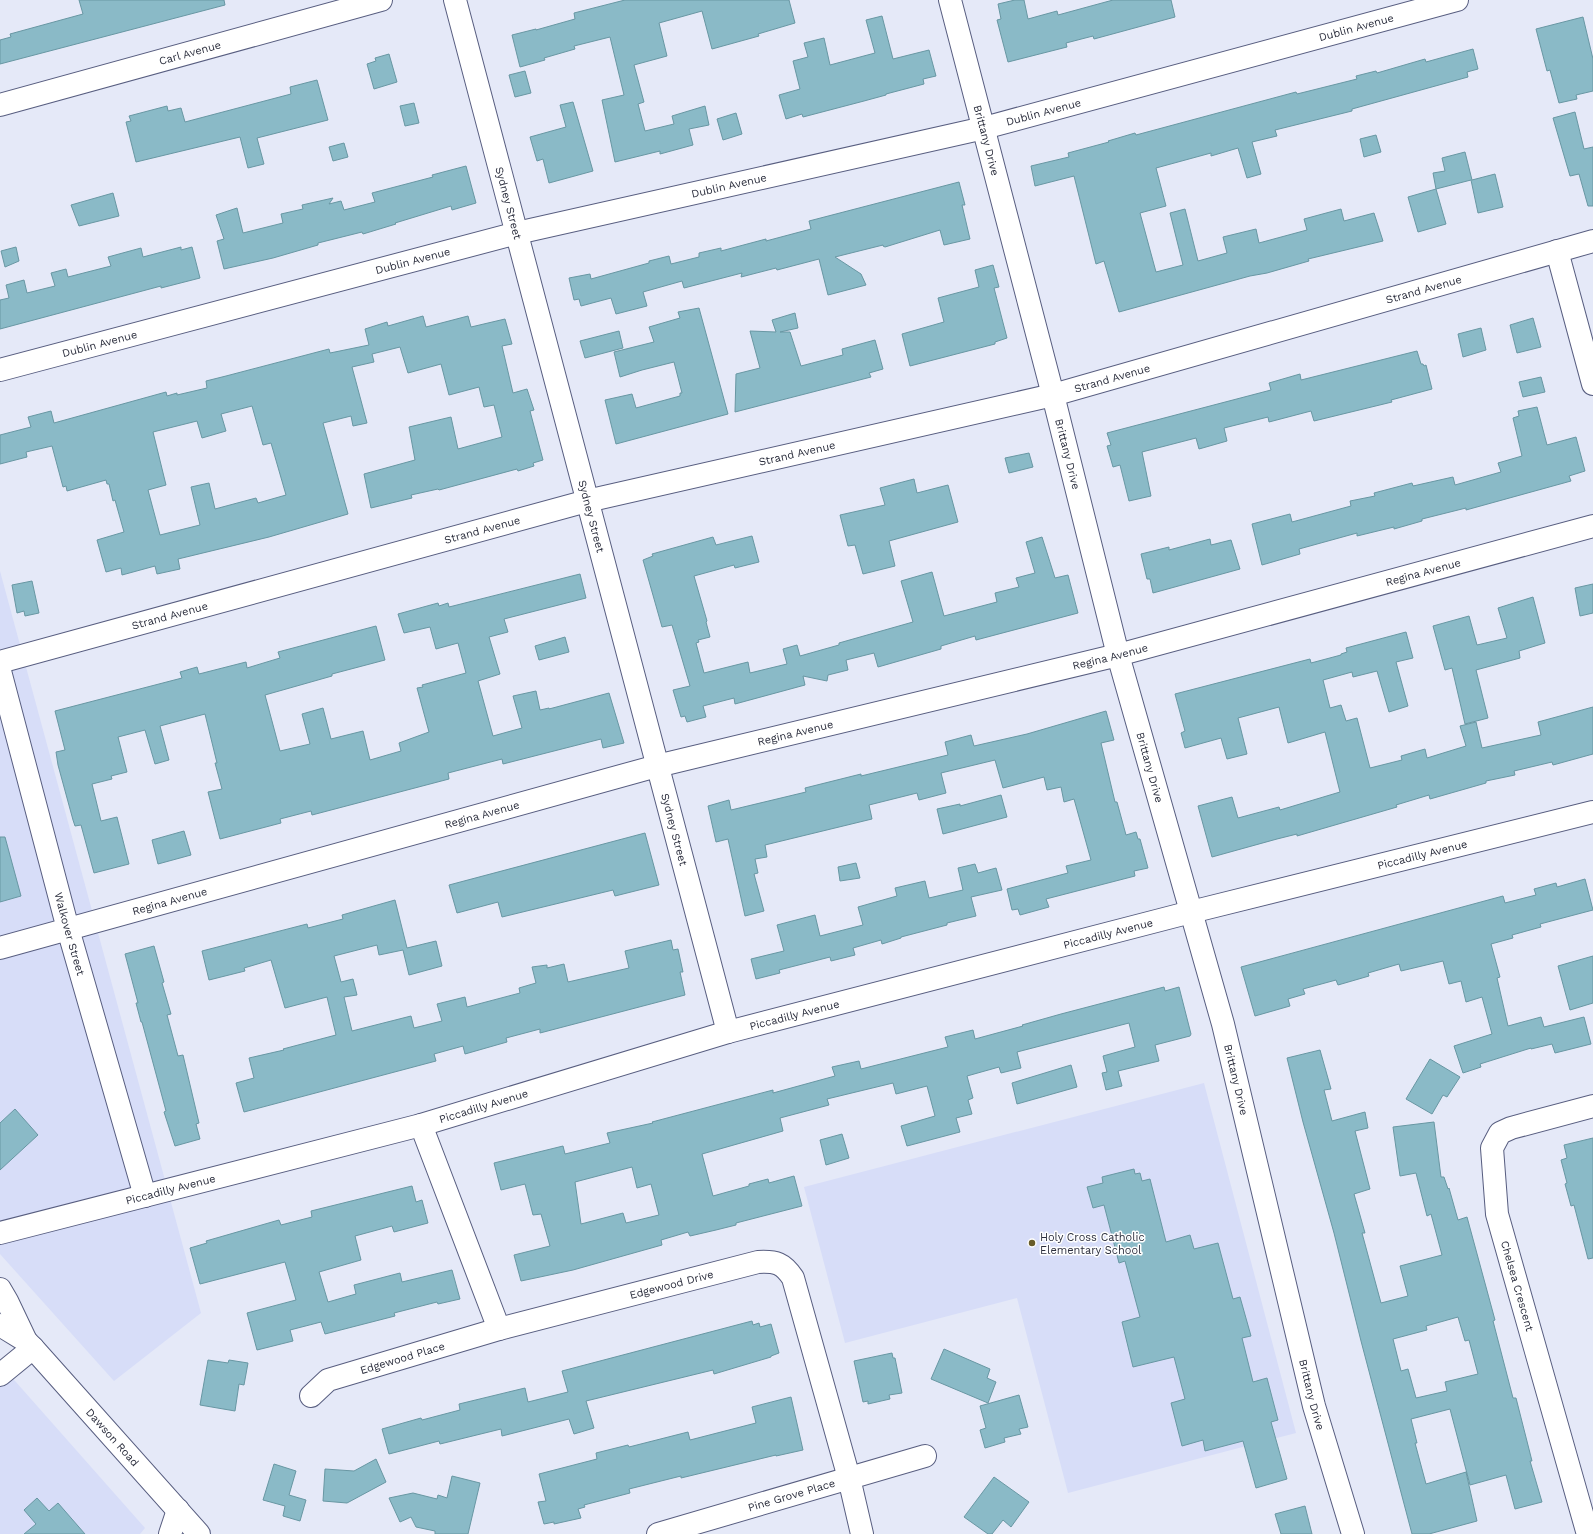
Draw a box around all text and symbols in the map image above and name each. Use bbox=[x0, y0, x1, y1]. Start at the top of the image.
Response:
street label: Dublin Avenue bbox=[1317, 11, 1395, 44]
street label: Carl Avenue bbox=[158, 38, 222, 67]
street label: Dublin Avenue bbox=[1004, 96, 1082, 128]
street label: Brittany Drive bbox=[971, 104, 1002, 177]
street label: Sydney Street bbox=[493, 165, 525, 241]
street label: Dublin Avenue bbox=[690, 171, 768, 200]
street label: Dublin Avenue bbox=[374, 244, 452, 277]
street label: Strand Avenue bbox=[1384, 272, 1463, 306]
street label: Dublin Avenue bbox=[61, 327, 138, 360]
street label: Strand Avenue bbox=[1073, 361, 1151, 395]
street label: Brittany Drive bbox=[1053, 417, 1083, 491]
street label: Strand Avenue bbox=[757, 438, 837, 468]
street label: Sydney Street bbox=[576, 479, 607, 554]
street label: Strand Avenue bbox=[443, 513, 522, 546]
street label: Regina Avenue bbox=[1384, 556, 1462, 589]
street label: Strand Avenue bbox=[130, 599, 209, 632]
street label: Regina Avenue bbox=[1071, 641, 1149, 672]
street label: Regina Avenue bbox=[756, 717, 834, 748]
street label: Brittany Drive bbox=[1134, 731, 1166, 804]
street label: Sydney Street bbox=[659, 792, 690, 868]
street label: Regina Avenue bbox=[443, 798, 521, 831]
street label: Piccadilly Avenue bbox=[1376, 837, 1469, 872]
street label: Regina Avenue bbox=[131, 884, 209, 918]
street label: Walkover Street bbox=[52, 891, 88, 977]
street label: Piccadilly Avenue bbox=[1062, 916, 1154, 951]
street label: Piccadilly Avenue bbox=[748, 997, 841, 1033]
street label: Brittany Drive bbox=[1222, 1043, 1251, 1116]
street label: Piccadilly Avenue bbox=[438, 1086, 530, 1126]
street label: Piccadilly Avenue bbox=[124, 1172, 217, 1207]
place label: Holy Cross Catholic Elementary School bbox=[1040, 1231, 1145, 1257]
marker: Holy Cross Catholic Elementary School bbox=[1027, 1238, 1037, 1248]
street label: Chelsea Crescent bbox=[1498, 1239, 1536, 1333]
street label: Edgewood Drive bbox=[628, 1267, 715, 1301]
street label: Edgewood Place bbox=[359, 1339, 446, 1377]
street label: Brittany Drive bbox=[1297, 1358, 1327, 1432]
street label: Dawson Road bbox=[83, 1406, 142, 1469]
street label: Pine Grove Place bbox=[746, 1476, 837, 1514]

